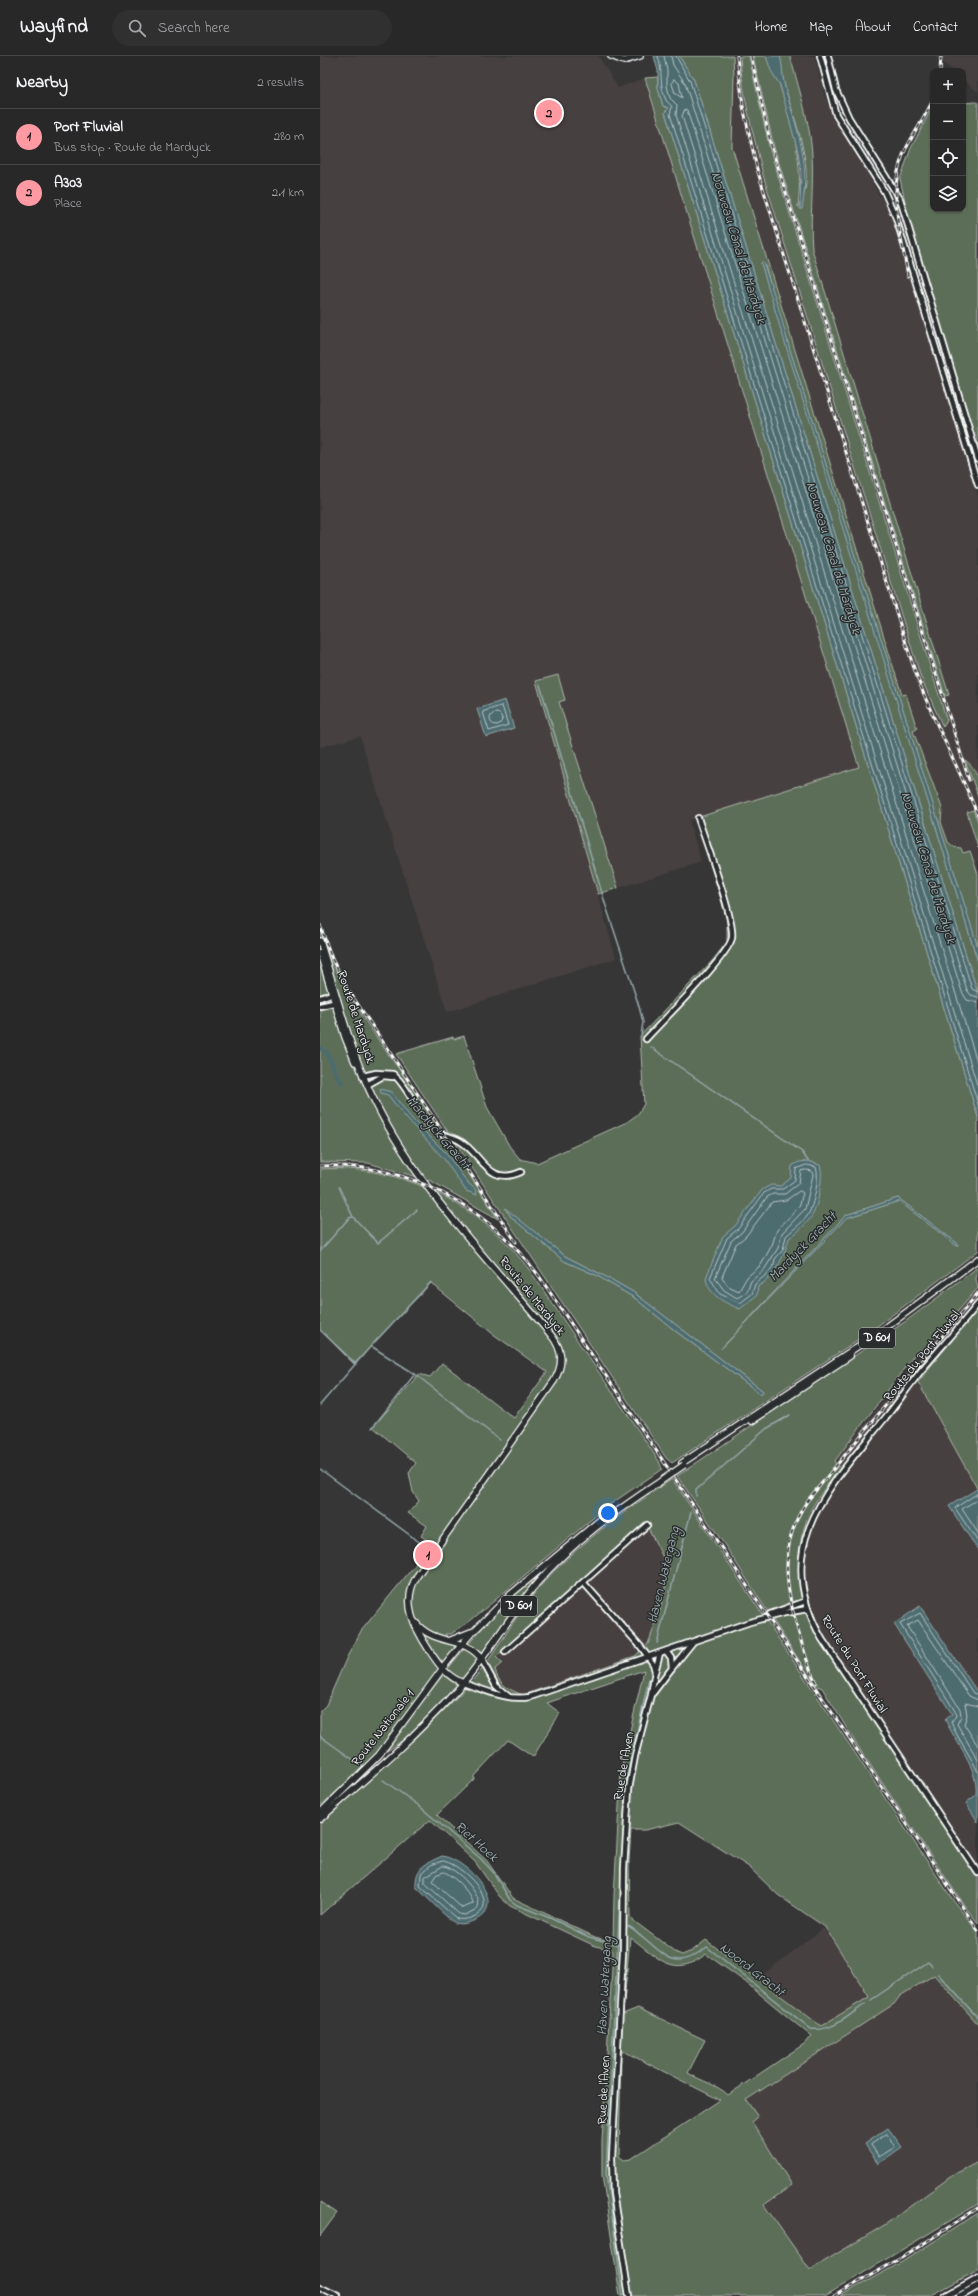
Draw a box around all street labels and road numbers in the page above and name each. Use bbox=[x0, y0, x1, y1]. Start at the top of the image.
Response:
street label: Route de Mardyck bbox=[331, 968, 380, 1066]
street label: Route de Mardyck bbox=[493, 1253, 570, 1340]
street label: Route du Port Fluvial bbox=[879, 1306, 965, 1406]
road number: D 601 bbox=[859, 1328, 895, 1348]
road number: D 601 bbox=[501, 1596, 537, 1616]
street label: Route du Port Fluvial bbox=[816, 1611, 892, 1717]
street label: Route Nationale 1 bbox=[347, 1686, 419, 1770]
street label: Rue de l'Aven bbox=[609, 1730, 639, 1802]
street label: Rue de l'Aven bbox=[593, 2055, 615, 2125]

